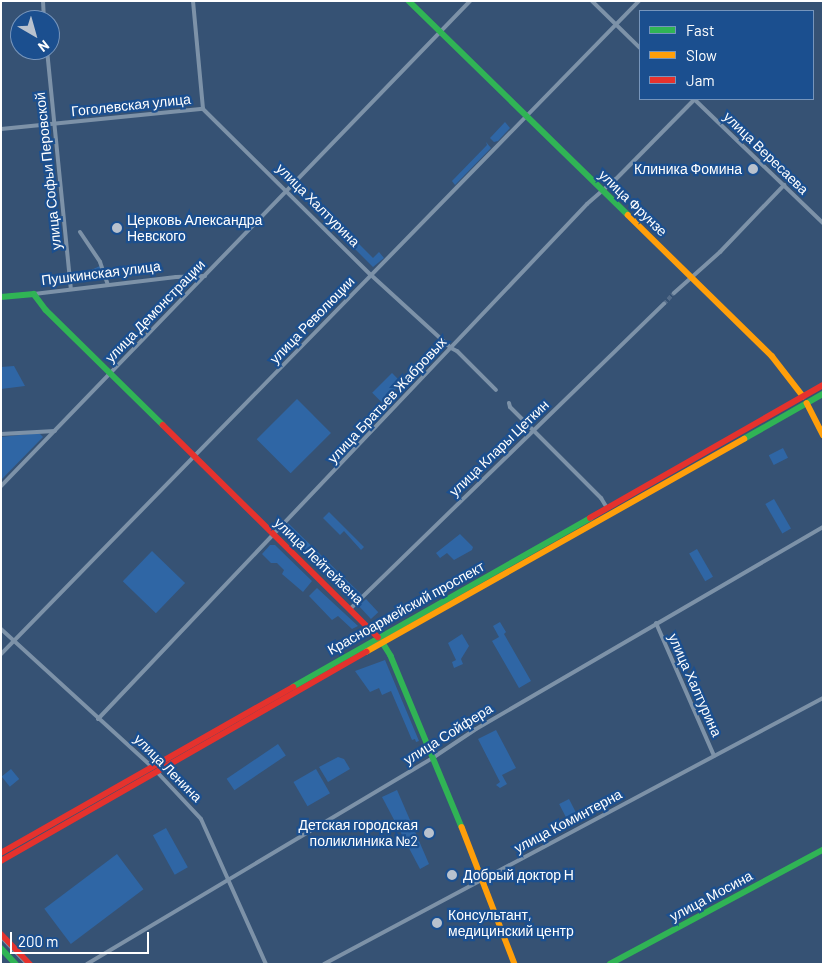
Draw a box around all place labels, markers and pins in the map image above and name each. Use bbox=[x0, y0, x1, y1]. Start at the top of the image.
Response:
place label: Клиника Фомина bbox=[634, 161, 742, 177]
marker: Клиника Фомина bbox=[746, 162, 760, 176]
place label: Церковь Александра Невского bbox=[127, 212, 262, 244]
marker: Церковь Александра Невского bbox=[111, 222, 123, 234]
place label: Детская городская поликлиника №2 bbox=[299, 817, 418, 850]
marker: Детская городская поликлиника №2 bbox=[422, 826, 436, 840]
place label: Добрый доктор Н bbox=[463, 867, 574, 883]
marker: Добрый доктор Н bbox=[445, 868, 459, 882]
place label: Консультант, медицинский центр bbox=[448, 907, 574, 940]
marker: Консультант, медицинский центр bbox=[430, 916, 444, 930]

